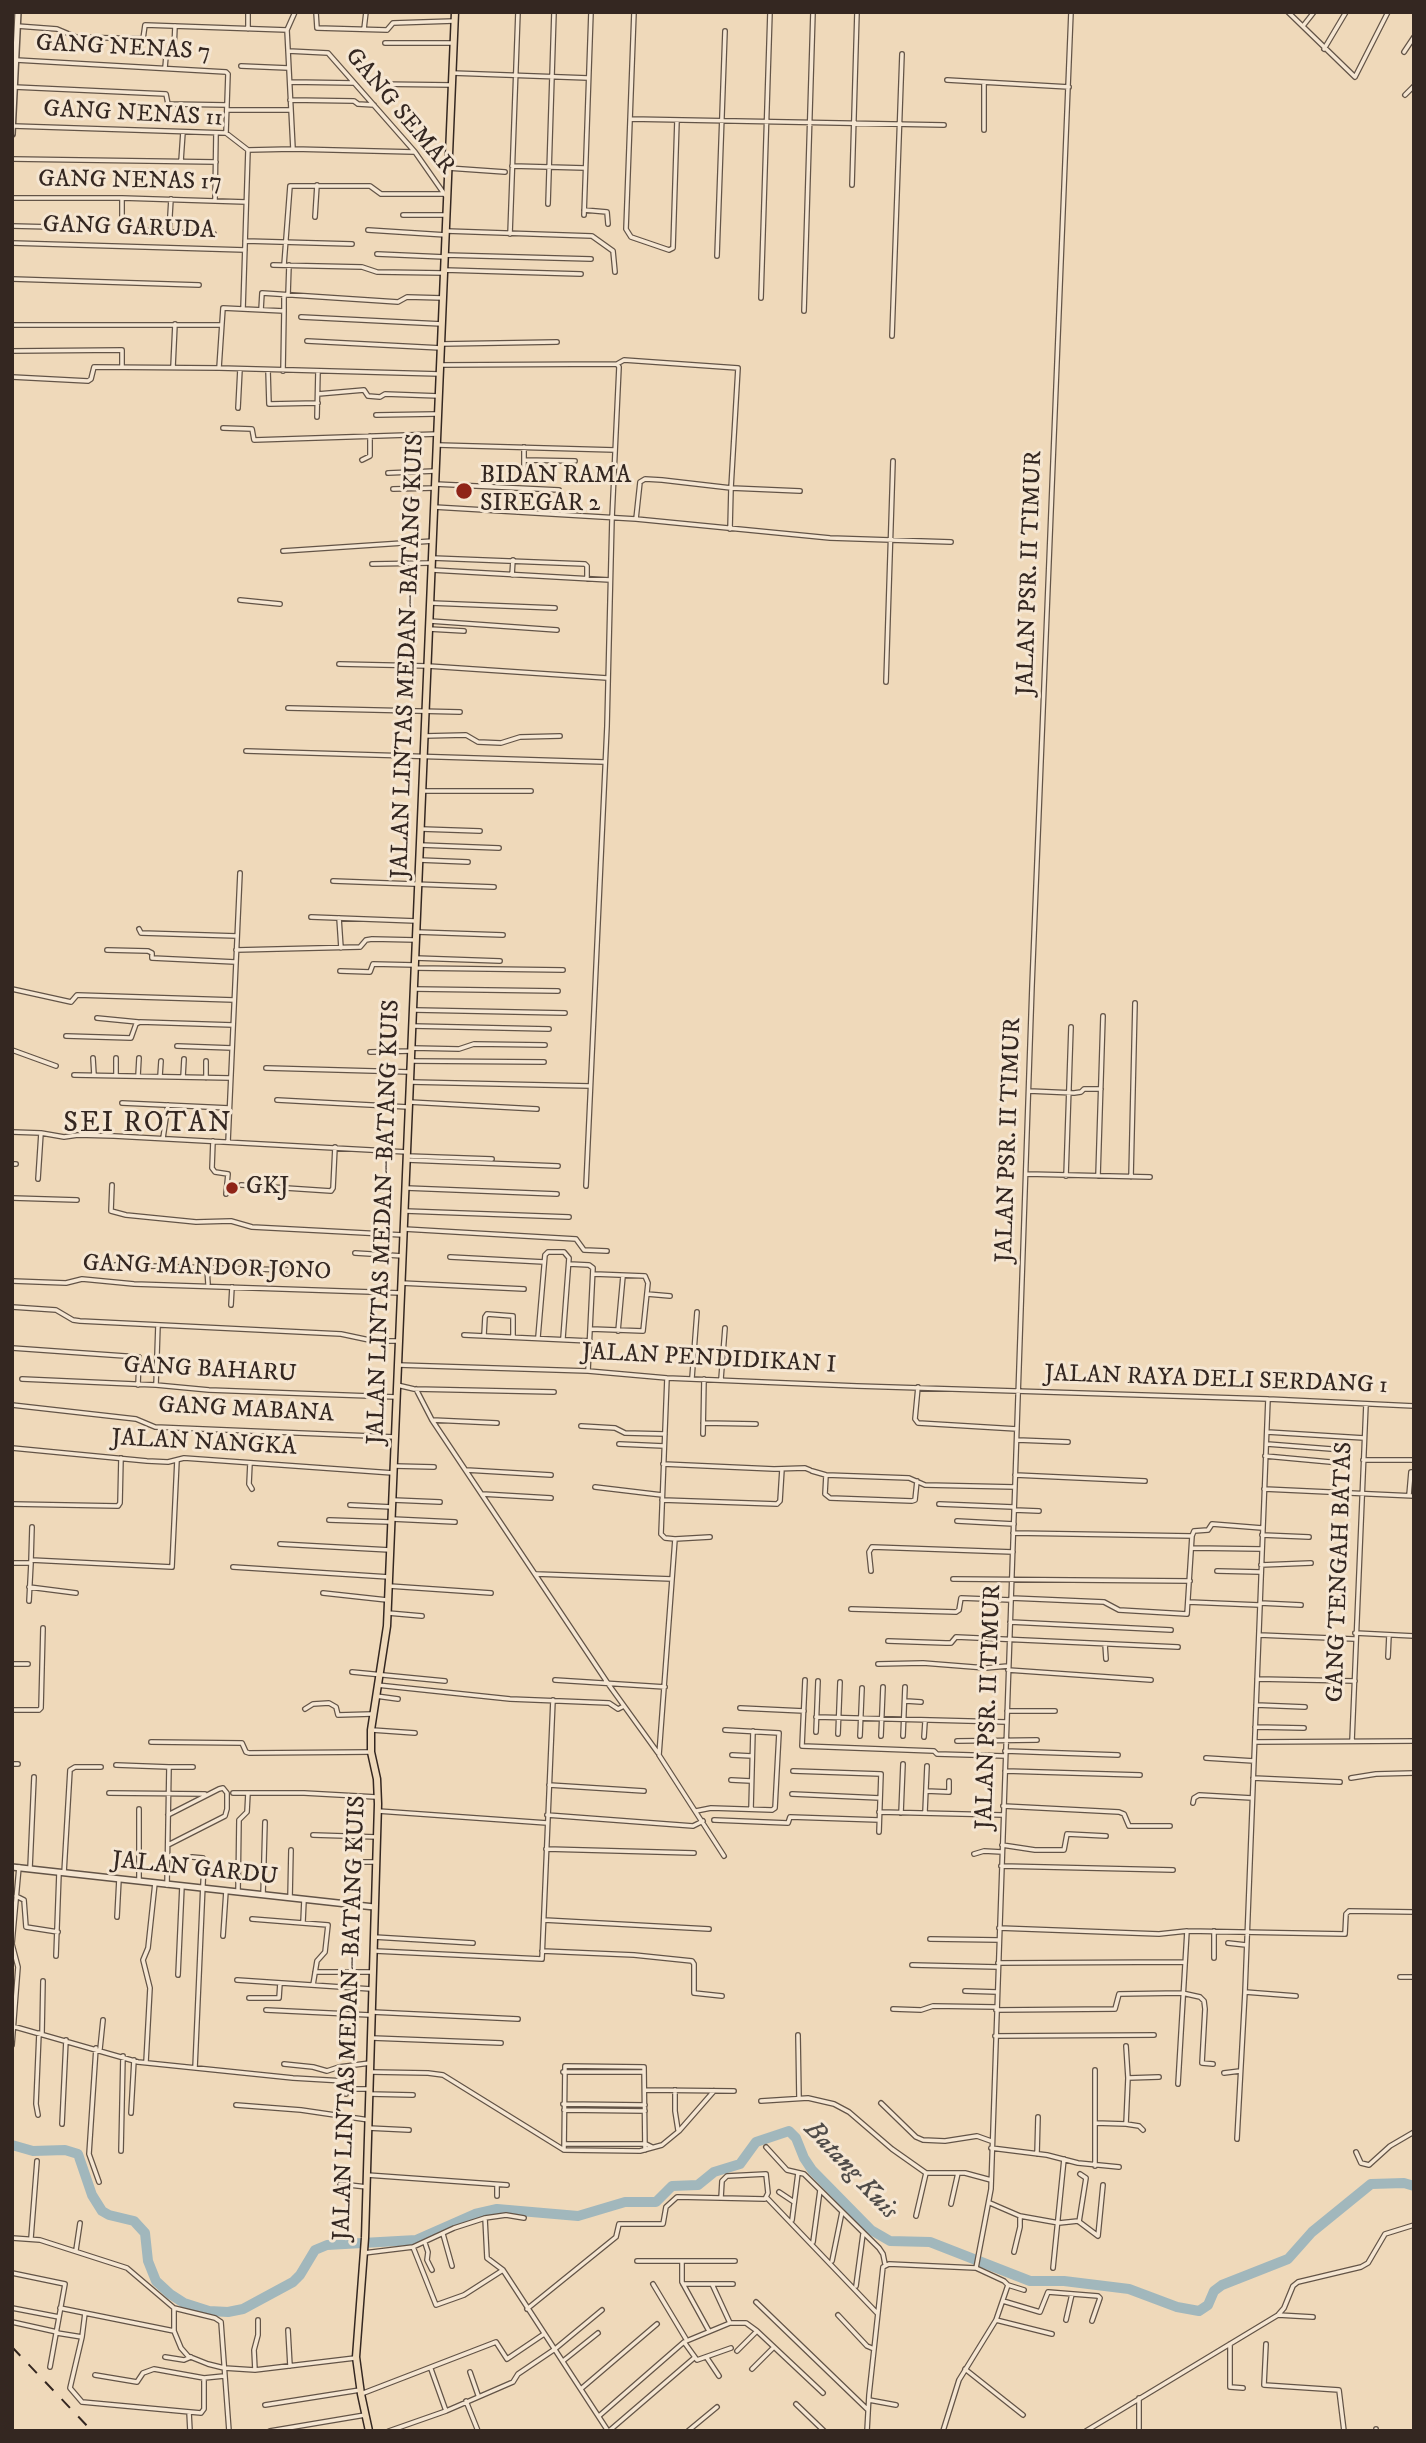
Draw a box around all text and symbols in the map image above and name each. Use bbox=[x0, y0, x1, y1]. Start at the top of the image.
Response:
street label: GANG NENAS 7 bbox=[35, 30, 211, 68]
street label: GANG SEMAR bbox=[338, 43, 460, 181]
street label: GANG NENAS 11 bbox=[42, 96, 224, 134]
street label: GANG NENAS 17 bbox=[38, 166, 222, 198]
street label: GANG GARUDA bbox=[42, 212, 216, 246]
street label: JALAN LINTAS MEDAN–BATANG KUIS bbox=[387, 433, 431, 879]
street label: JALAN PSR. II TIMUR bbox=[1012, 450, 1050, 696]
place label: BIDAN RAMA SIREGAR 2 bbox=[480, 463, 631, 519]
marker: BIDAN RAMA SIREGAR 2 bbox=[454, 481, 474, 501]
street label: JALAN LINTAS MEDAN–BATANG KUIS bbox=[363, 999, 407, 1445]
street label: JALAN PSR. II TIMUR bbox=[991, 1017, 1029, 1263]
district label: SEI ROTAN bbox=[64, 1108, 232, 1142]
place label: GKJ bbox=[246, 1174, 289, 1202]
marker: GKJ bbox=[224, 1180, 240, 1196]
street label: GANG MANDOR JONO bbox=[82, 1250, 332, 1288]
street label: JALAN PENDIDIKAN I bbox=[581, 1339, 837, 1381]
street label: GANG BAHARU bbox=[123, 1352, 297, 1390]
street label: JALAN RAYA DELI SERDANG 1 bbox=[1044, 1361, 1388, 1401]
street label: GANG MABANA bbox=[158, 1392, 334, 1430]
street label: JALAN NANGKA bbox=[111, 1425, 297, 1463]
street label: GANG TENGAH BATAS bbox=[1322, 1441, 1360, 1703]
street label: JALAN PSR. II TIMUR bbox=[971, 1584, 1009, 1830]
street label: JALAN LINTAS MEDAN–BATANG KUIS bbox=[329, 1795, 373, 2241]
street label: JALAN GARDU bbox=[111, 1847, 279, 1893]
water label: Batang Kuis bbox=[797, 2115, 903, 2227]

